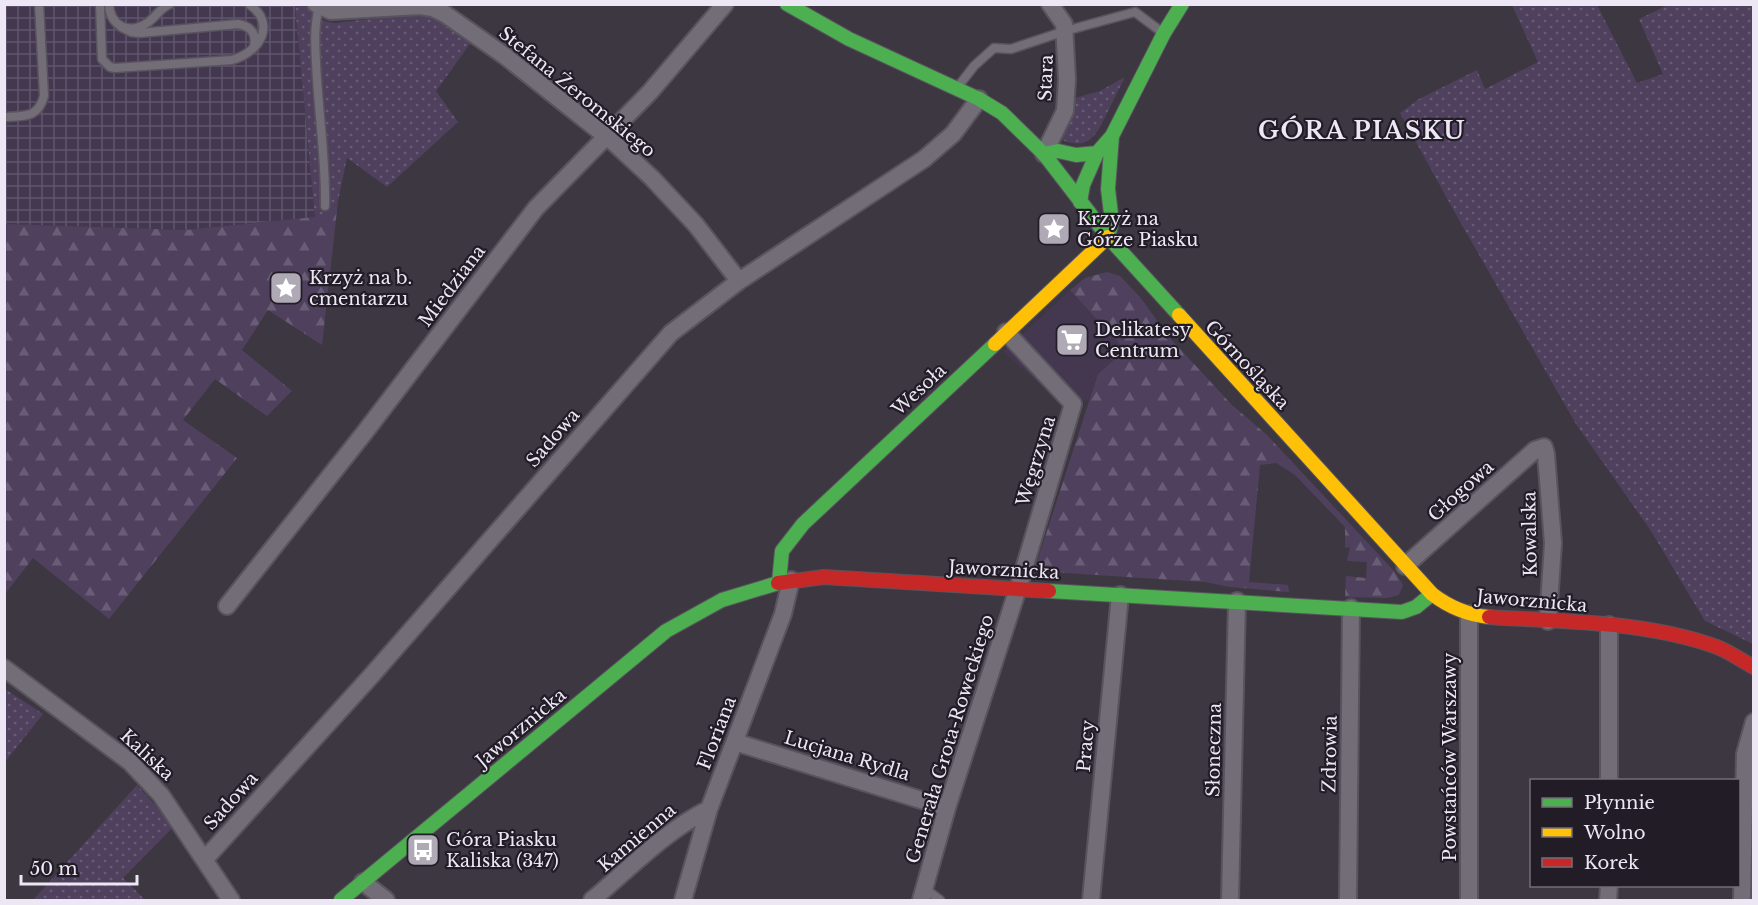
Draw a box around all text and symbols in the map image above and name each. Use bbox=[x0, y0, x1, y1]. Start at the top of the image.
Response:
street label: Stefana Żeromskiego bbox=[494, 21, 660, 162]
street label: Stara bbox=[1034, 54, 1058, 102]
district label: GÓRA PIASKU bbox=[1258, 115, 1466, 145]
place label: Krzyż na Górze Piasku bbox=[1077, 208, 1198, 251]
place icon: Krzyż na Górze Piasku bbox=[1036, 211, 1072, 247]
street label: Miedziana bbox=[414, 241, 490, 331]
place label: Krzyż na b. cmentarzu bbox=[309, 267, 412, 310]
place icon: Krzyż na b. cmentarzu bbox=[268, 270, 304, 306]
street label: Górnośląska bbox=[1200, 316, 1294, 414]
place label: Delikatesy Centrum bbox=[1095, 319, 1191, 362]
supermarket icon: Delikatesy Centrum bbox=[1054, 322, 1090, 358]
street label: Wesoła bbox=[887, 359, 951, 421]
street label: Sadowa bbox=[522, 404, 584, 472]
street label: Węgrzyna bbox=[1012, 413, 1060, 510]
street label: Głogowa bbox=[1424, 456, 1498, 526]
street label: Kowalska bbox=[1518, 491, 1542, 577]
street label: Jaworznicka bbox=[946, 556, 1060, 584]
street label: Jaworznicka bbox=[1474, 585, 1588, 617]
street label: Generała Grota-Roweckiego bbox=[902, 612, 998, 866]
street label: Powstańców Warszawy bbox=[1439, 652, 1461, 861]
street label: Jaworznicka bbox=[470, 684, 571, 773]
street label: Floriana bbox=[693, 693, 741, 773]
street label: Słoneczna bbox=[1202, 703, 1226, 797]
street label: Zdrowia bbox=[1318, 715, 1342, 793]
street label: Pracy bbox=[1073, 719, 1099, 773]
street label: Kaliska bbox=[116, 725, 178, 785]
street label: Lucjana Rydla bbox=[781, 726, 913, 786]
street label: Sadowa bbox=[199, 768, 263, 834]
legend bbox=[1530, 779, 1740, 887]
text: Płynnie bbox=[1584, 792, 1655, 814]
street label: Kamienna bbox=[594, 799, 680, 877]
text: Wolno bbox=[1583, 822, 1646, 844]
place label: Góra Piasku Kaliska (347) bbox=[446, 829, 559, 872]
bus stop icon: Góra Piasku Kaliska (347) bbox=[405, 832, 441, 868]
scale bar bbox=[21, 848, 136, 886]
text: Korek bbox=[1584, 852, 1639, 874]
text: 50 m bbox=[30, 858, 78, 880]

